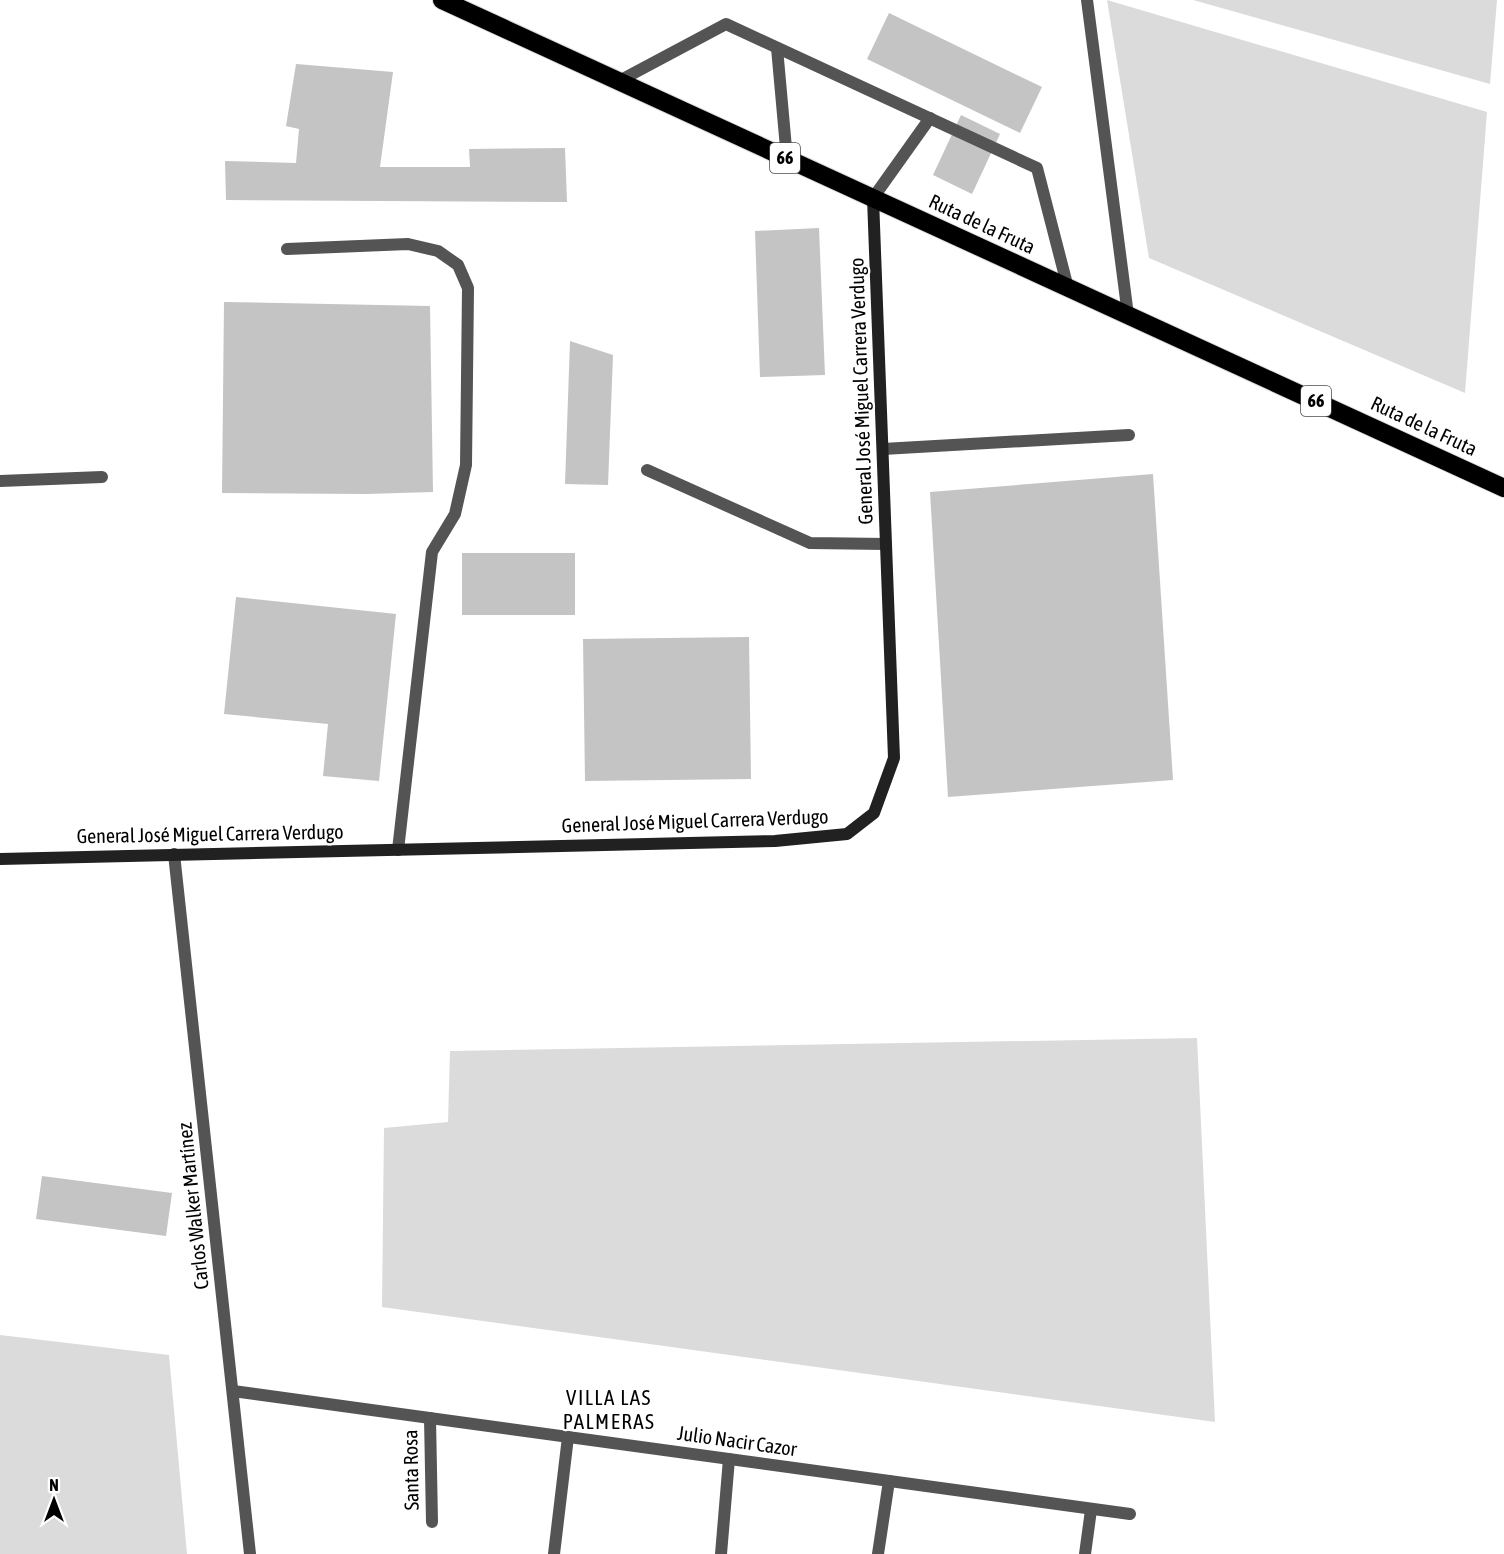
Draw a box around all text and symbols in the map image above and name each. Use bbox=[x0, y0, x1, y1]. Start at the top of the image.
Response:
road number: 66 bbox=[770, 143, 800, 173]
street label: Ruta de la Fruta bbox=[926, 189, 1039, 258]
street label: General José Miguel Carrera Verdugo bbox=[844, 257, 877, 525]
road number: 66 bbox=[1301, 386, 1331, 416]
street label: Ruta de la Fruta bbox=[1368, 391, 1481, 460]
street label: General José Miguel Carrera Verdugo bbox=[561, 804, 829, 837]
street label: General José Miguel Carrera Verdugo bbox=[76, 820, 344, 847]
street label: Carlos Walker Martínez bbox=[172, 1121, 213, 1291]
district label: VILLA LAS PALMERAS bbox=[563, 1385, 655, 1433]
street label: Julio Nacir Cazor bbox=[676, 1421, 799, 1460]
street label: Santa Rosa bbox=[398, 1429, 423, 1511]
north arrow bbox=[24, 1470, 84, 1530]
text: N bbox=[49, 1476, 59, 1494]

